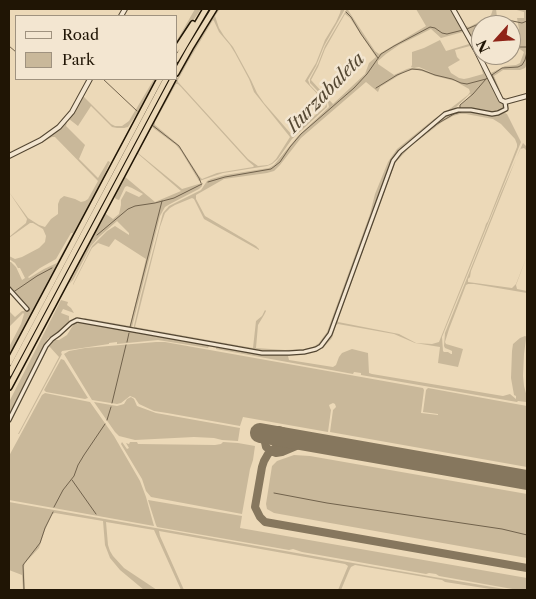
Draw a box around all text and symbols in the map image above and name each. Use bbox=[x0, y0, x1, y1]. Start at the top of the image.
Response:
legend bbox=[15, 15, 178, 80]
north arrow bbox=[471, 15, 521, 65]
text: Road bbox=[62, 25, 99, 44]
text: N bbox=[473, 37, 494, 56]
water label: Iturzabaleta bbox=[283, 49, 369, 137]
text: Park bbox=[62, 50, 95, 69]

